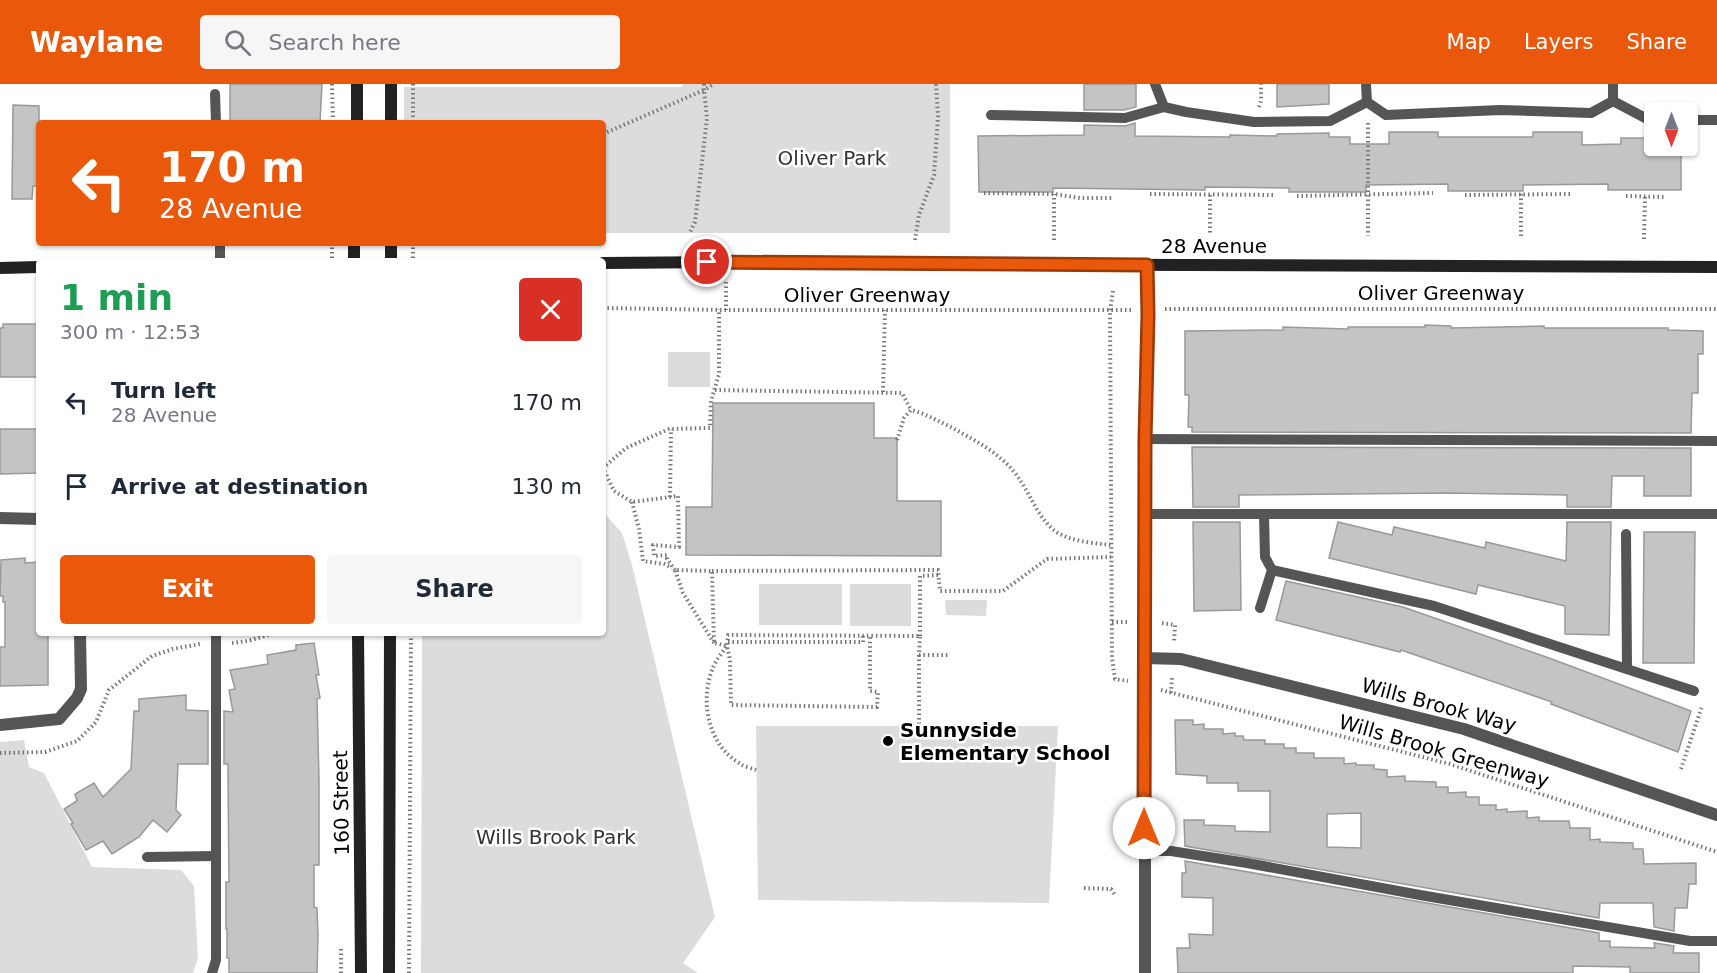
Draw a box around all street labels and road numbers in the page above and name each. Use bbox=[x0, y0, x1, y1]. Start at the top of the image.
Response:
street label: 28 Avenue bbox=[1161, 234, 1267, 258]
street label: Oliver Greenway bbox=[1358, 281, 1524, 305]
street label: Oliver Greenway bbox=[784, 283, 950, 307]
street label: Wills Brook Way bbox=[1359, 673, 1519, 737]
street label: Wills Brook Greenway bbox=[1336, 709, 1552, 793]
street label: 160 Street bbox=[328, 750, 354, 856]

